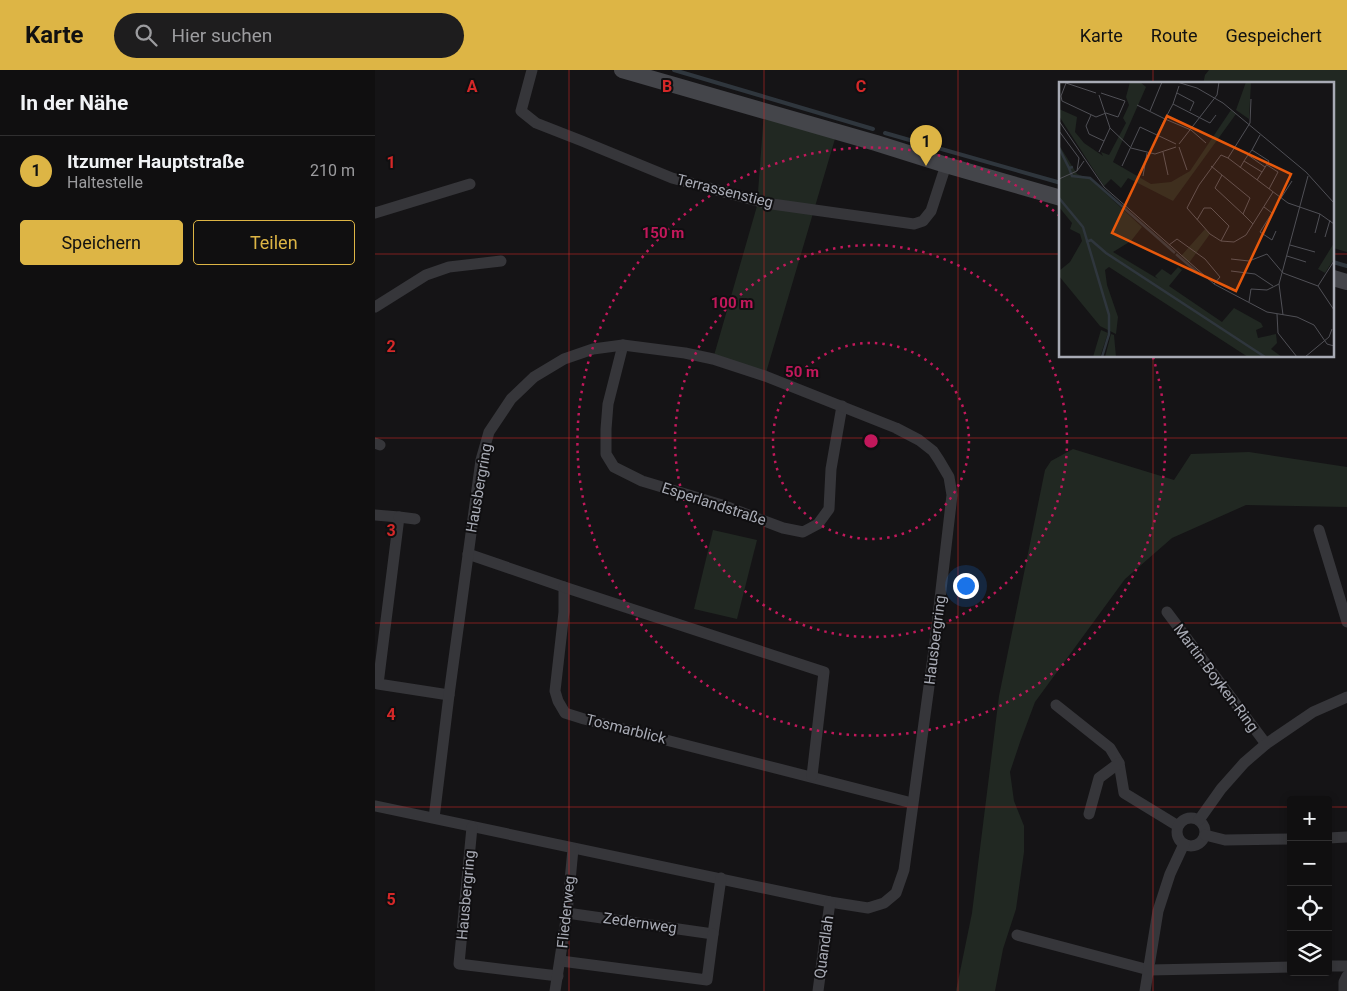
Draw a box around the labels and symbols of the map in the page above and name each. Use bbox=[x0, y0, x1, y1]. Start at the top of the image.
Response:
text: A bbox=[467, 77, 478, 96]
text: B bbox=[662, 77, 672, 96]
text: C bbox=[856, 77, 866, 96]
inset map bbox=[1059, 82, 1334, 358]
pin: 1 bbox=[910, 125, 942, 166]
text: 1 bbox=[386, 153, 396, 172]
street label: Terrassenstieg bbox=[675, 170, 775, 212]
text: 150 m bbox=[642, 224, 684, 242]
text: 100 m bbox=[711, 294, 753, 312]
text: 2 bbox=[386, 337, 396, 356]
text: 50 m bbox=[785, 363, 819, 381]
centre of rings bbox=[862, 432, 880, 450]
street label: Hausbergring bbox=[462, 442, 496, 534]
street label: Esperlandstraße bbox=[660, 479, 769, 529]
text: 3 bbox=[386, 521, 396, 540]
your location bbox=[953, 573, 979, 599]
street label: Hausbergring bbox=[921, 594, 949, 686]
street label: Martin-Boyken-Ring bbox=[1170, 621, 1262, 735]
text: 4 bbox=[386, 705, 396, 724]
street label: Tosmarblick bbox=[584, 710, 668, 748]
street label: Hausbergring bbox=[453, 849, 479, 941]
street label: Fliederweg bbox=[553, 875, 579, 949]
text: 5 bbox=[386, 890, 396, 909]
street label: Zedernweg bbox=[602, 909, 678, 937]
street label: Quandlah bbox=[811, 914, 837, 980]

